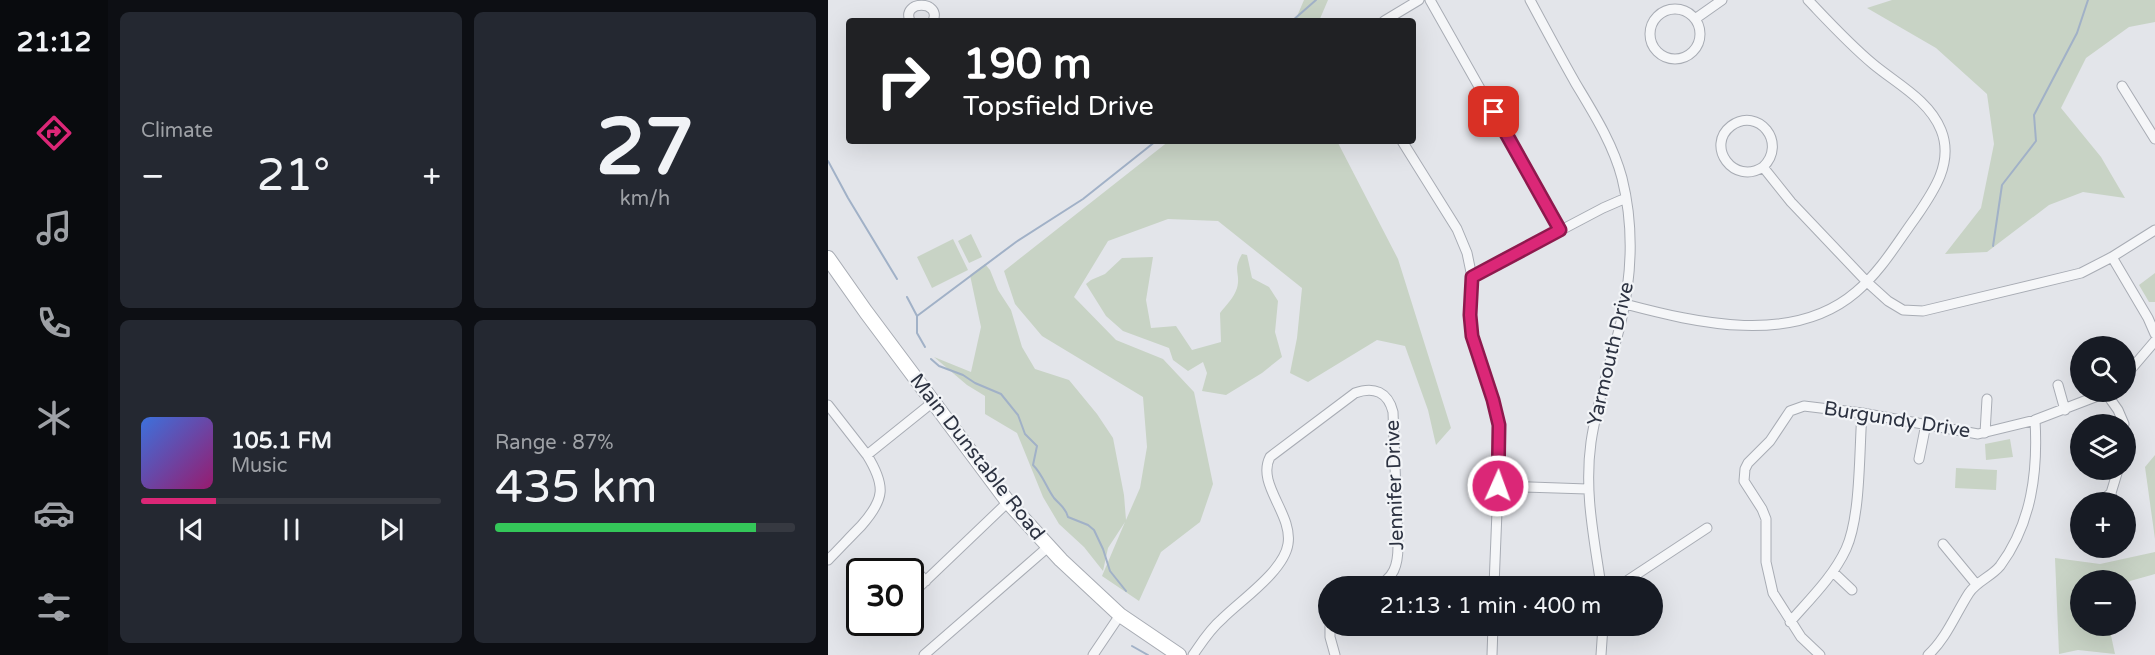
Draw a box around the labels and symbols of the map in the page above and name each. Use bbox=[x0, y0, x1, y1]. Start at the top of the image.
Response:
pin bbox=[1468, 86, 1519, 137]
street label: Yarmouth Drive bbox=[1583, 280, 1639, 428]
street label: Main Dunstable Road bbox=[904, 369, 1050, 545]
street label: Burgundy Drive bbox=[1822, 397, 1972, 443]
street label: Jennifer Drive bbox=[1381, 419, 1409, 551]
position arrow bbox=[1466, 454, 1530, 518]
speed limit sign: 30 bbox=[846, 558, 924, 636]

